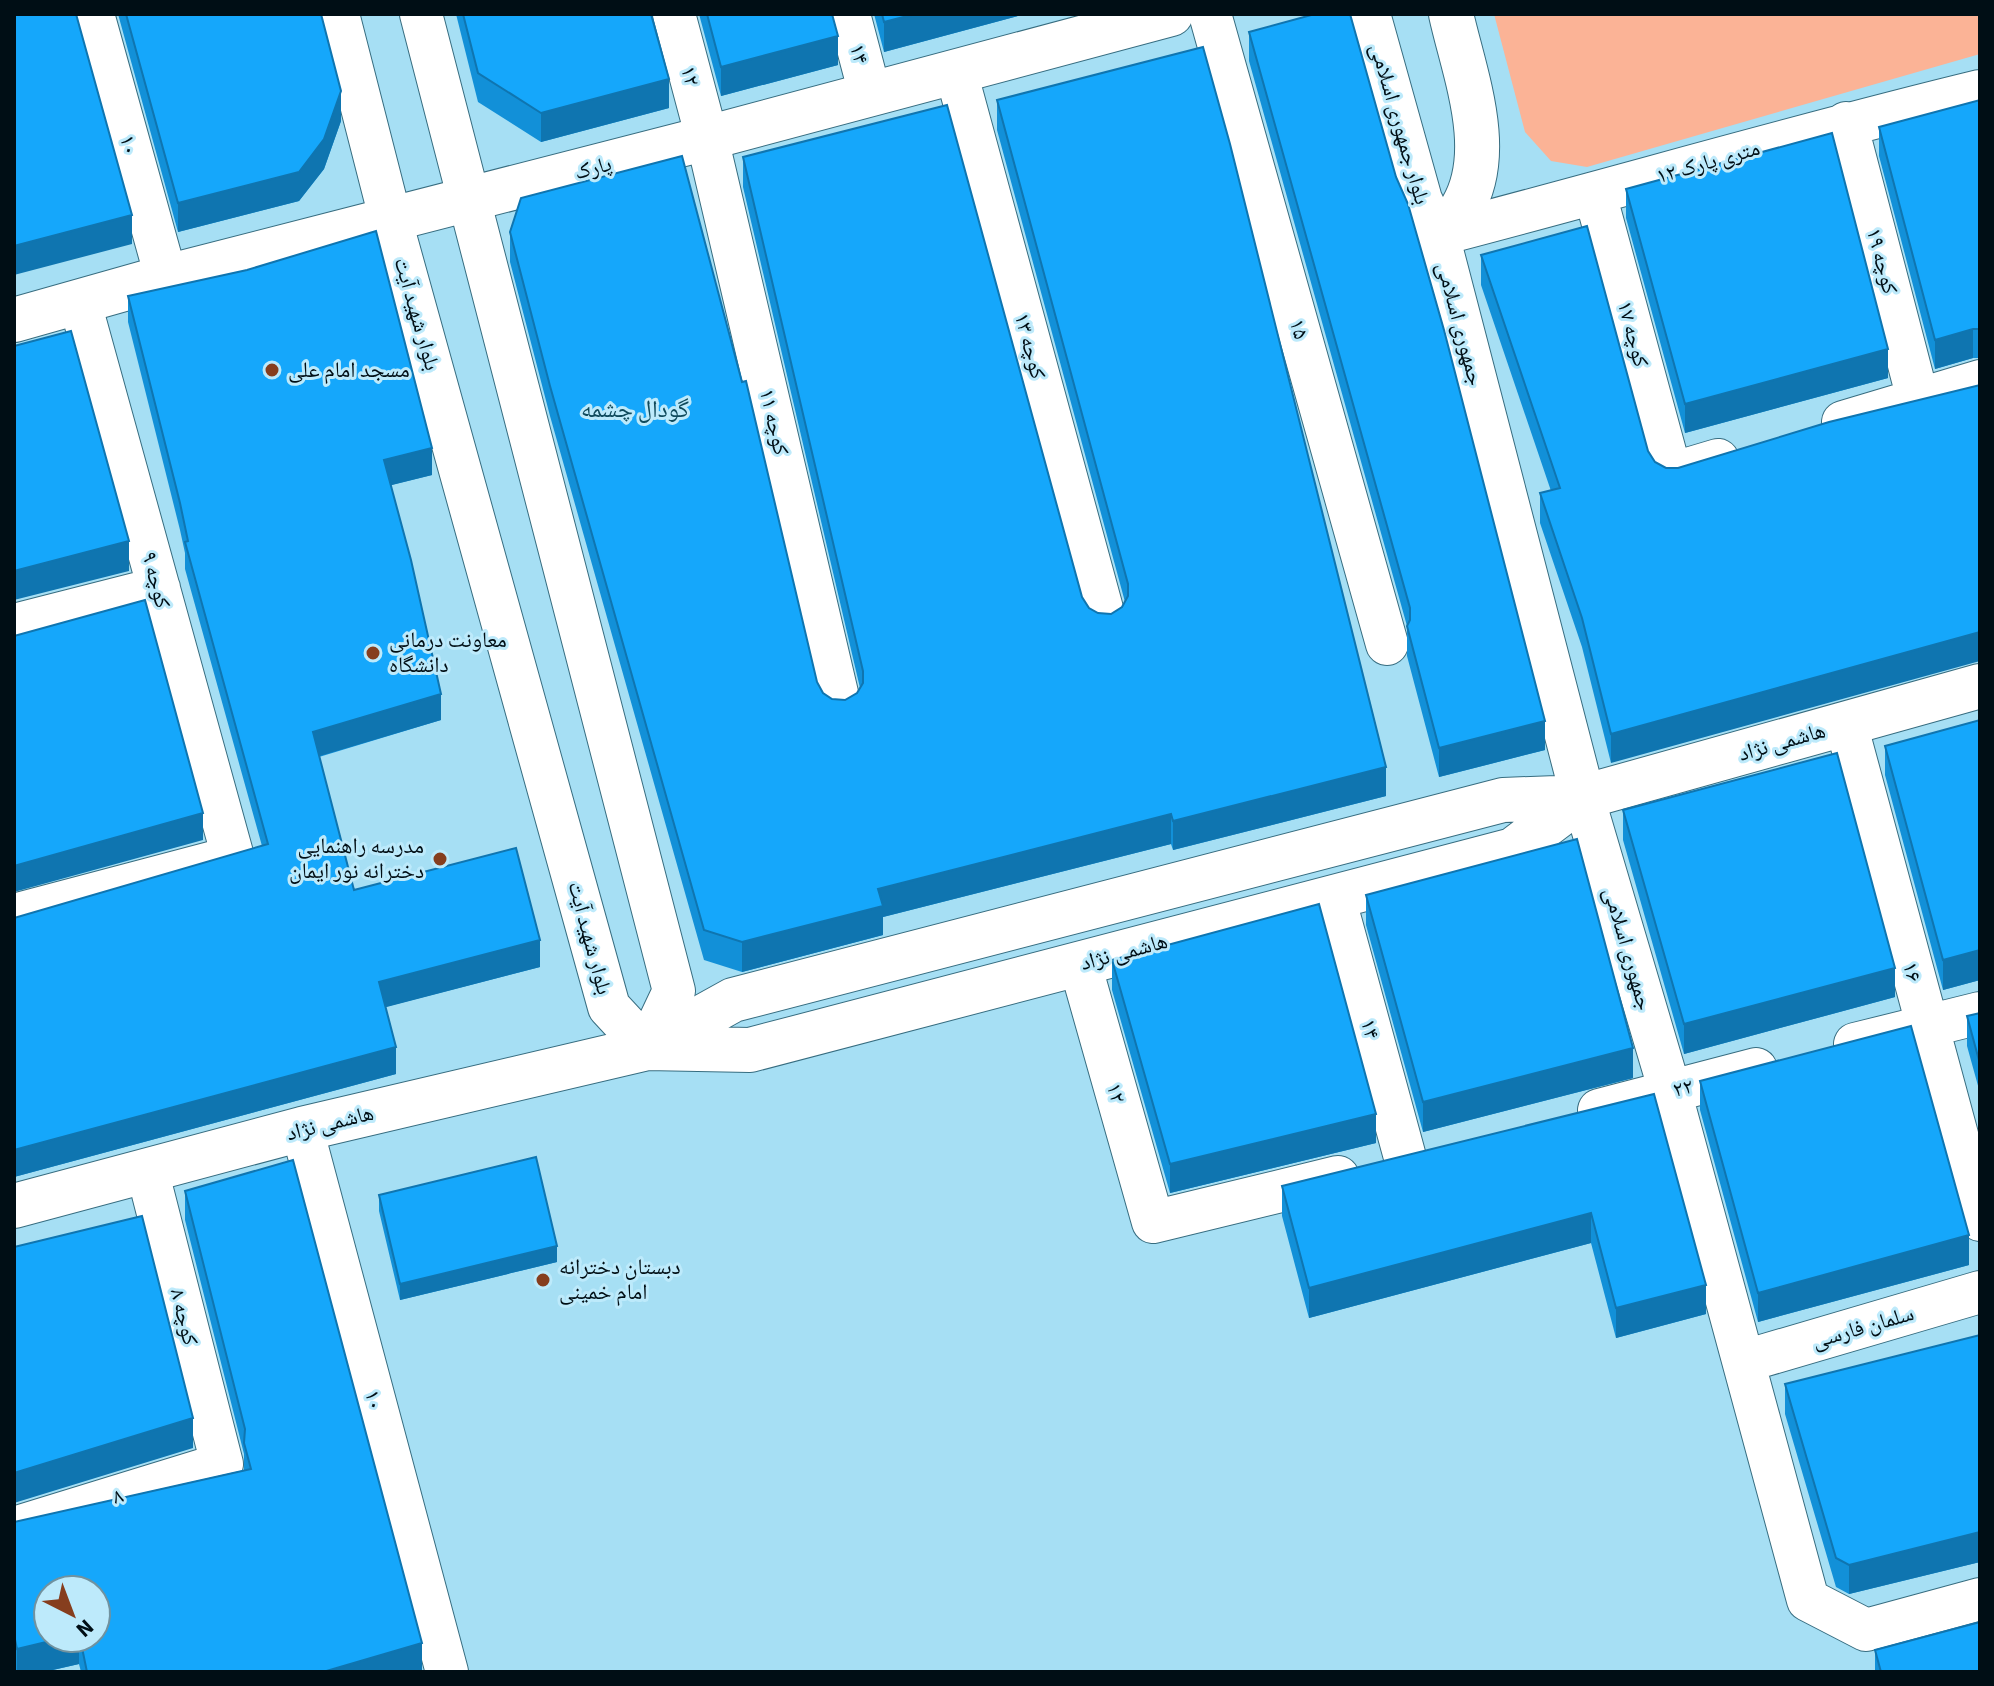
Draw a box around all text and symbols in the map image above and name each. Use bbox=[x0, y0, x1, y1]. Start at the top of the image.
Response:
street label: ۱۴ bbox=[841, 40, 877, 68]
street label: بلوار جمهوری اسلامی bbox=[1362, 40, 1438, 208]
street label: ۱۲ bbox=[672, 62, 708, 90]
street label: ۱۰ bbox=[111, 131, 147, 159]
street label: ۱۲ متری پارک bbox=[1652, 132, 1764, 192]
street label: پارک bbox=[571, 148, 615, 188]
street label: کوچه ۱۹ bbox=[1858, 224, 1906, 298]
street label: بلوار شهید آیت bbox=[386, 254, 448, 374]
street label: جمهوری اسلامی bbox=[1428, 259, 1492, 389]
street label: کوچه ۱۷ bbox=[1609, 297, 1657, 371]
street label: کوچه ۱۳ bbox=[1006, 309, 1054, 383]
street label: ۱۵ bbox=[1281, 315, 1317, 343]
place label: مسجد امام علی bbox=[288, 354, 410, 386]
marker: مسجد امام علی bbox=[263, 361, 281, 379]
street label: کوچه ۱۱ bbox=[751, 386, 797, 458]
district label: گودال چشمه bbox=[581, 392, 689, 427]
street label: کوچه ۹ bbox=[133, 548, 179, 612]
place label: معاونت درمانی دانشگاه bbox=[389, 624, 507, 681]
marker: معاونت درمانی دانشگاه bbox=[364, 644, 382, 662]
street label: هاشمی نژاد bbox=[1735, 714, 1829, 770]
place label: مدرسه راهنمایی دخترانه نور ایمان bbox=[289, 830, 424, 887]
marker: مدرسه راهنمایی دخترانه نور ایمان bbox=[431, 850, 449, 868]
street label: بلوار شهید آیت bbox=[560, 878, 620, 998]
street label: جمهوری اسلامی bbox=[1595, 884, 1661, 1014]
street label: هاشمی نژاد bbox=[1077, 925, 1171, 979]
street label: ۱۶ bbox=[1894, 958, 1930, 986]
street label: ۱۴ bbox=[1352, 1015, 1388, 1043]
street label: ۲۲ bbox=[1670, 1070, 1696, 1106]
street label: ۱۲ bbox=[1098, 1079, 1134, 1107]
street label: هاشمی نژاد bbox=[283, 1097, 377, 1149]
place label: دبستان دخترانه امام خمینی bbox=[559, 1251, 681, 1308]
marker: دبستان دخترانه امام خمینی bbox=[534, 1271, 552, 1289]
street label: کوچه ۸ bbox=[162, 1285, 206, 1349]
street label: سلمان فارسی bbox=[1808, 1297, 1918, 1357]
street label: ۱۰ bbox=[356, 1386, 392, 1414]
street label: ۸ bbox=[109, 1479, 128, 1513]
north arrow bbox=[32, 1574, 112, 1654]
text: N bbox=[69, 1611, 101, 1645]

